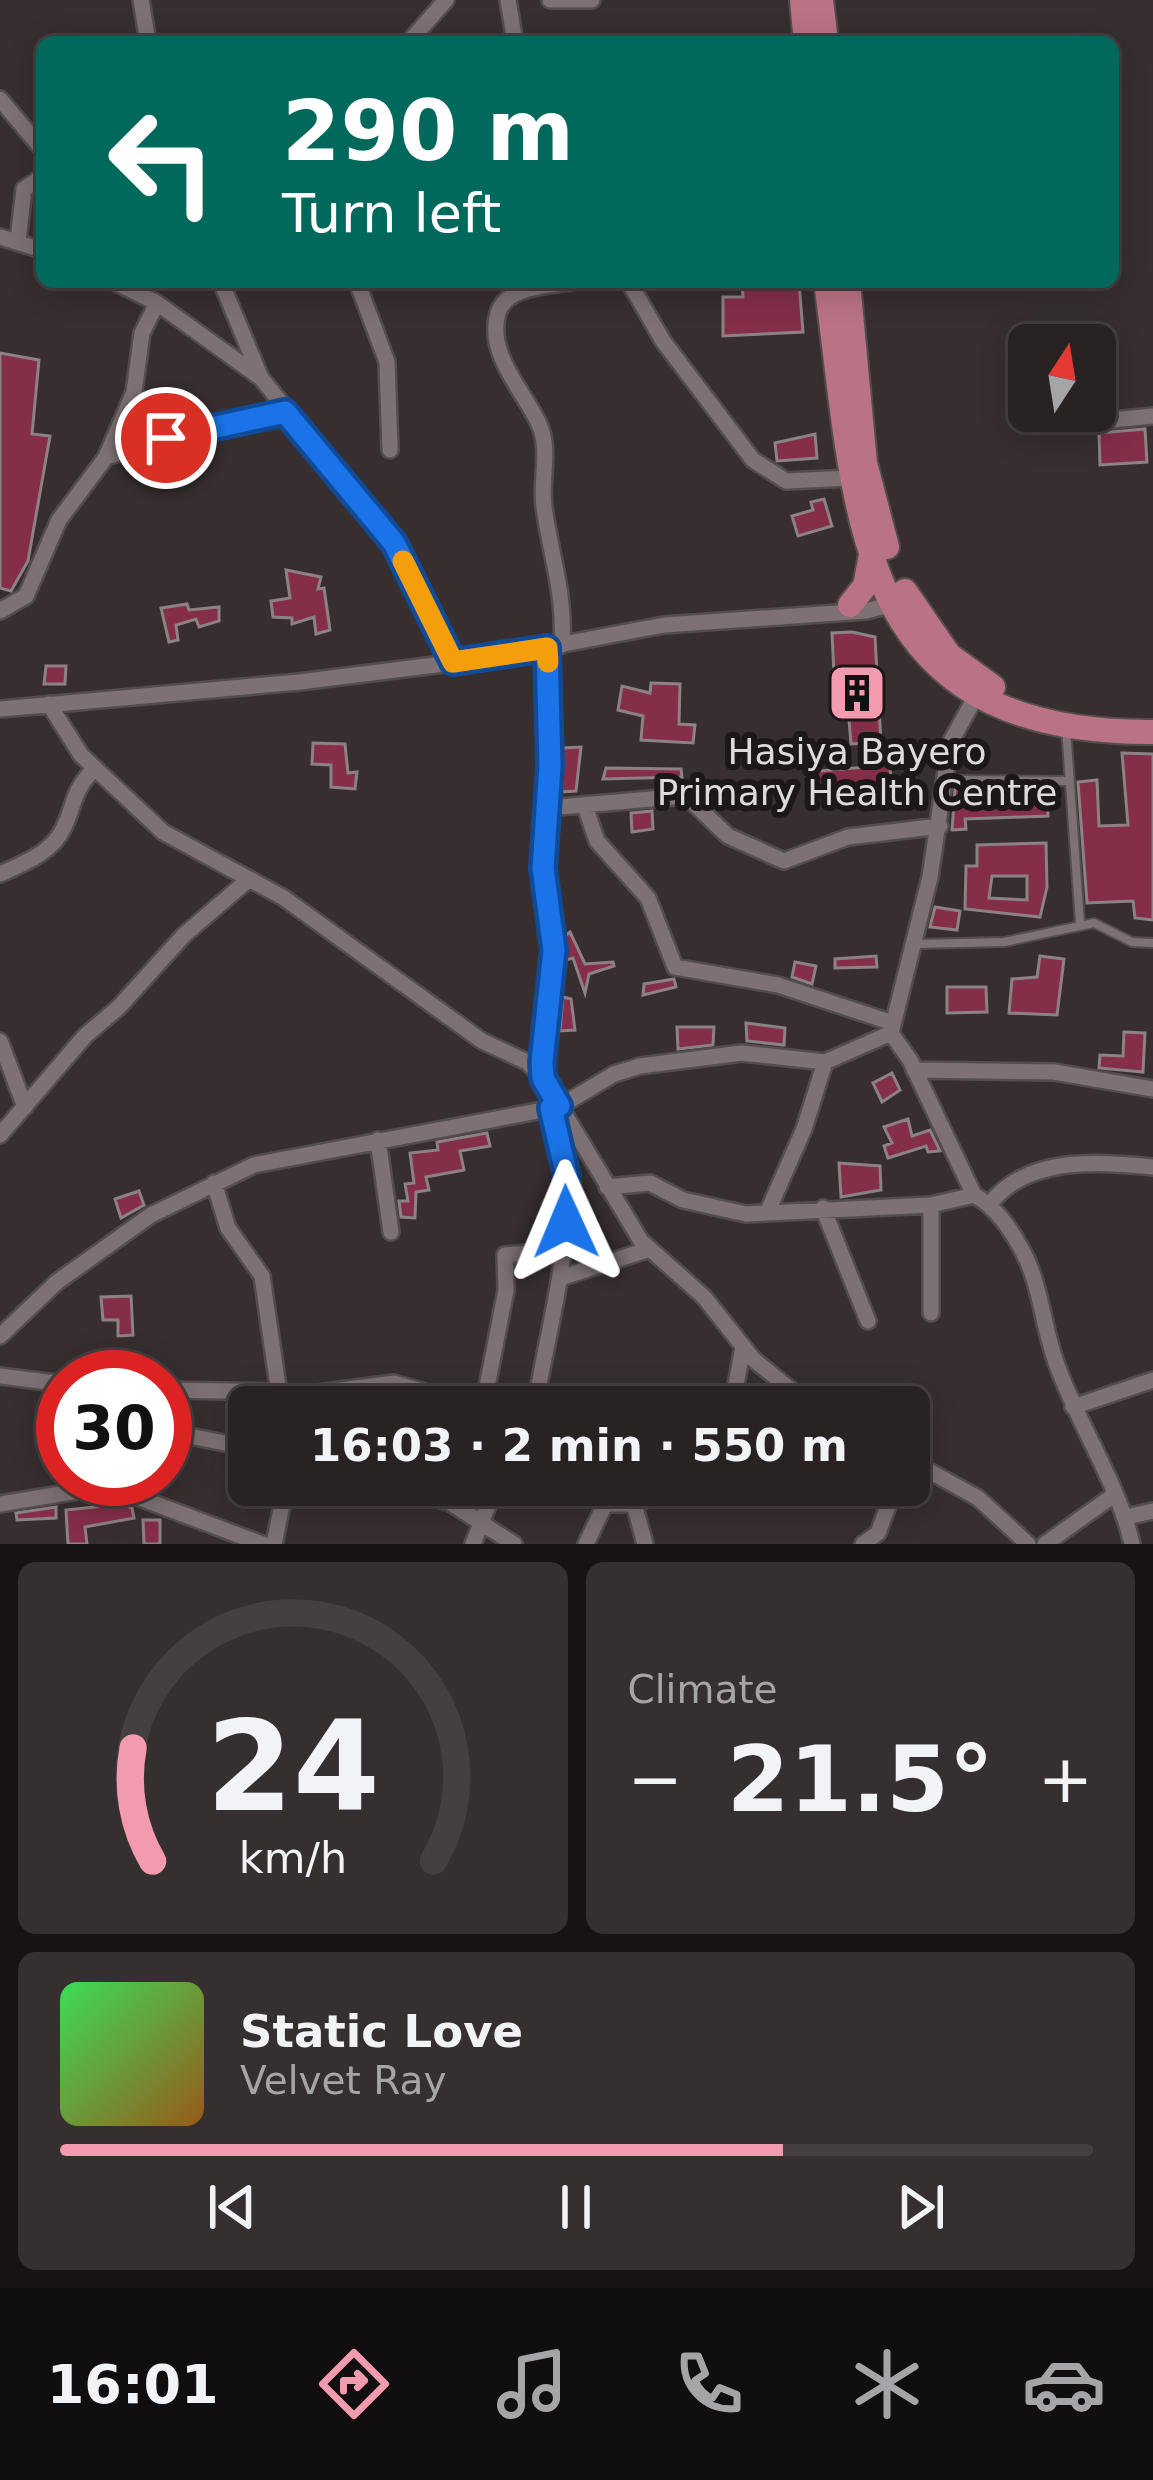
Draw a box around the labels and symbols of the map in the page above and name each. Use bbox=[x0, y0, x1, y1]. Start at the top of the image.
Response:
north arrow bbox=[1008, 324, 1116, 432]
pin bbox=[115, 387, 217, 489]
building icon: Hasiya Bayero Primary Health Centre bbox=[826, 662, 888, 724]
place label: Hasiya Bayero Primary Health Centre bbox=[657, 731, 1057, 813]
position arrow bbox=[503, 1159, 629, 1285]
speed limit sign: 30 bbox=[36, 1350, 192, 1506]

